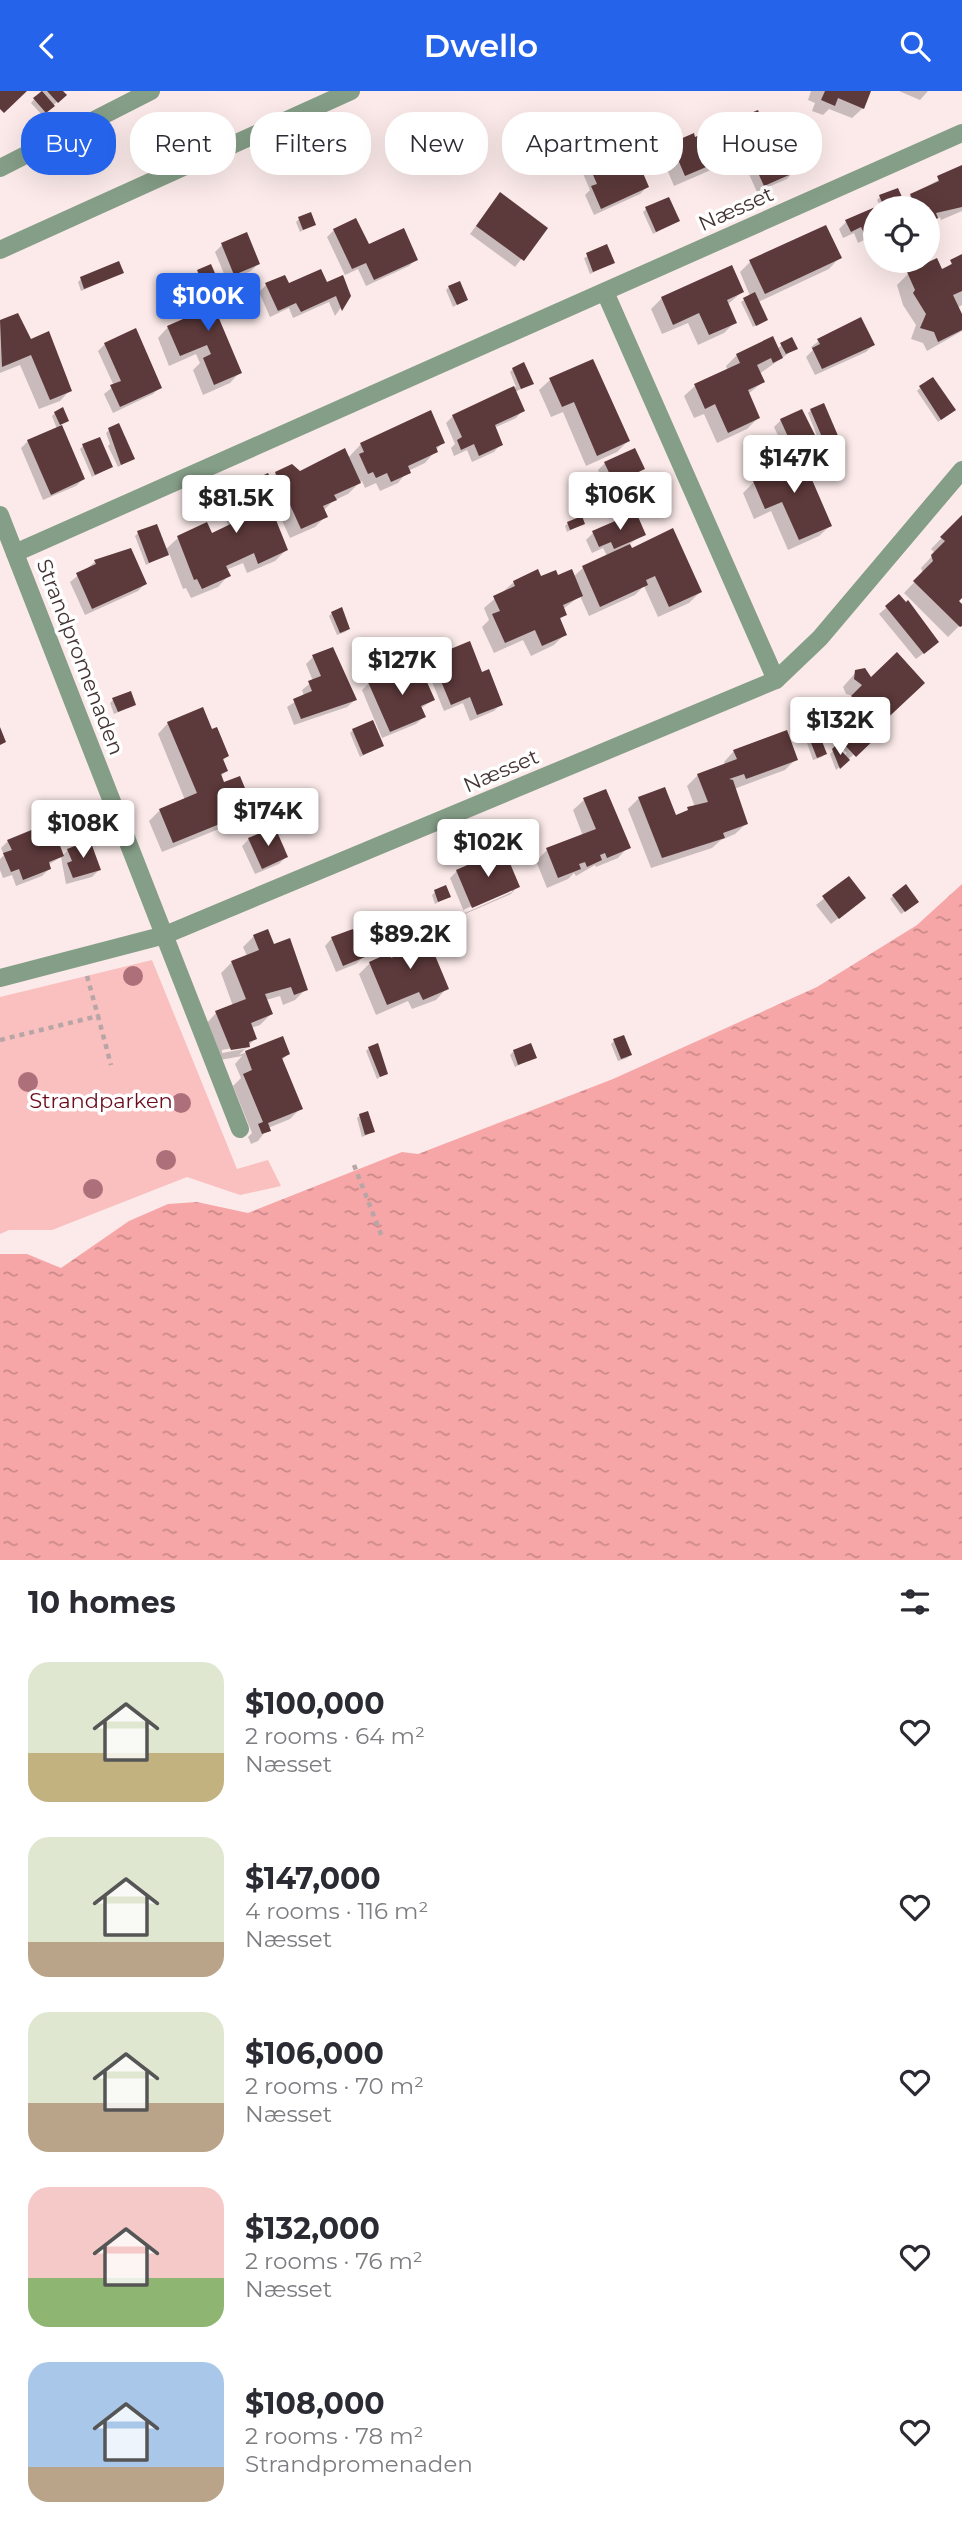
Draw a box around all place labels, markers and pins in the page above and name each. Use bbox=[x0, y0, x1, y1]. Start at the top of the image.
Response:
pin: $100K bbox=[159, 273, 257, 333]
pin: $147K bbox=[745, 435, 843, 495]
pin: $106K bbox=[571, 473, 669, 532]
pin: $81.5K bbox=[179, 475, 293, 535]
pin: $127K bbox=[353, 637, 451, 697]
pin: $132K bbox=[791, 697, 889, 757]
pin: $174K bbox=[219, 789, 317, 848]
pin: $108K bbox=[34, 801, 132, 860]
pin: $102K bbox=[439, 819, 537, 879]
pin: $89.2K bbox=[353, 911, 467, 971]

